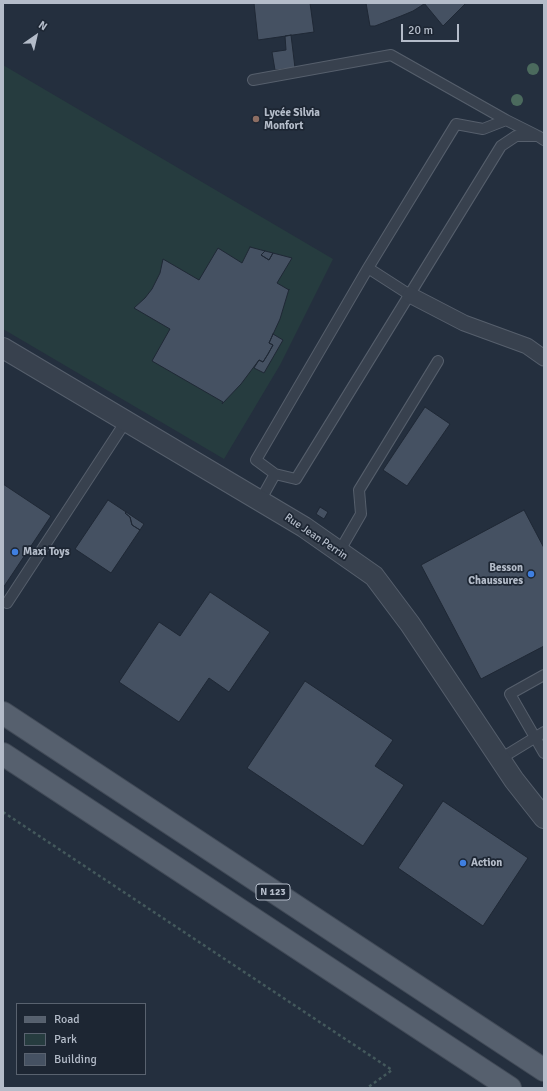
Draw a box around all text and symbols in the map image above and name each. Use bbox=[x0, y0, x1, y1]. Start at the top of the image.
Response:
north arrow bbox=[16, 16, 56, 56]
scale bar bbox=[403, 16, 461, 42]
text: N bbox=[36, 18, 50, 33]
text: 20 m bbox=[408, 23, 433, 38]
place label: Lycée Silvia Monfort bbox=[264, 106, 320, 132]
marker: Lycée Silvia Monfort bbox=[251, 114, 261, 124]
street label: Rue Jean Perrin bbox=[282, 511, 350, 563]
place label: Maxi Toys bbox=[23, 545, 70, 559]
marker: Maxi Toys bbox=[10, 547, 20, 557]
place label: Besson Chaussures bbox=[468, 561, 523, 587]
marker: Besson Chaussures bbox=[526, 569, 536, 579]
place label: Action bbox=[471, 856, 502, 870]
marker: Action bbox=[458, 858, 468, 868]
road number: N 123 bbox=[256, 884, 290, 900]
legend bbox=[16, 1003, 146, 1075]
text: Road bbox=[54, 1012, 80, 1027]
text: Park bbox=[54, 1032, 77, 1047]
text: Building bbox=[54, 1052, 97, 1067]

